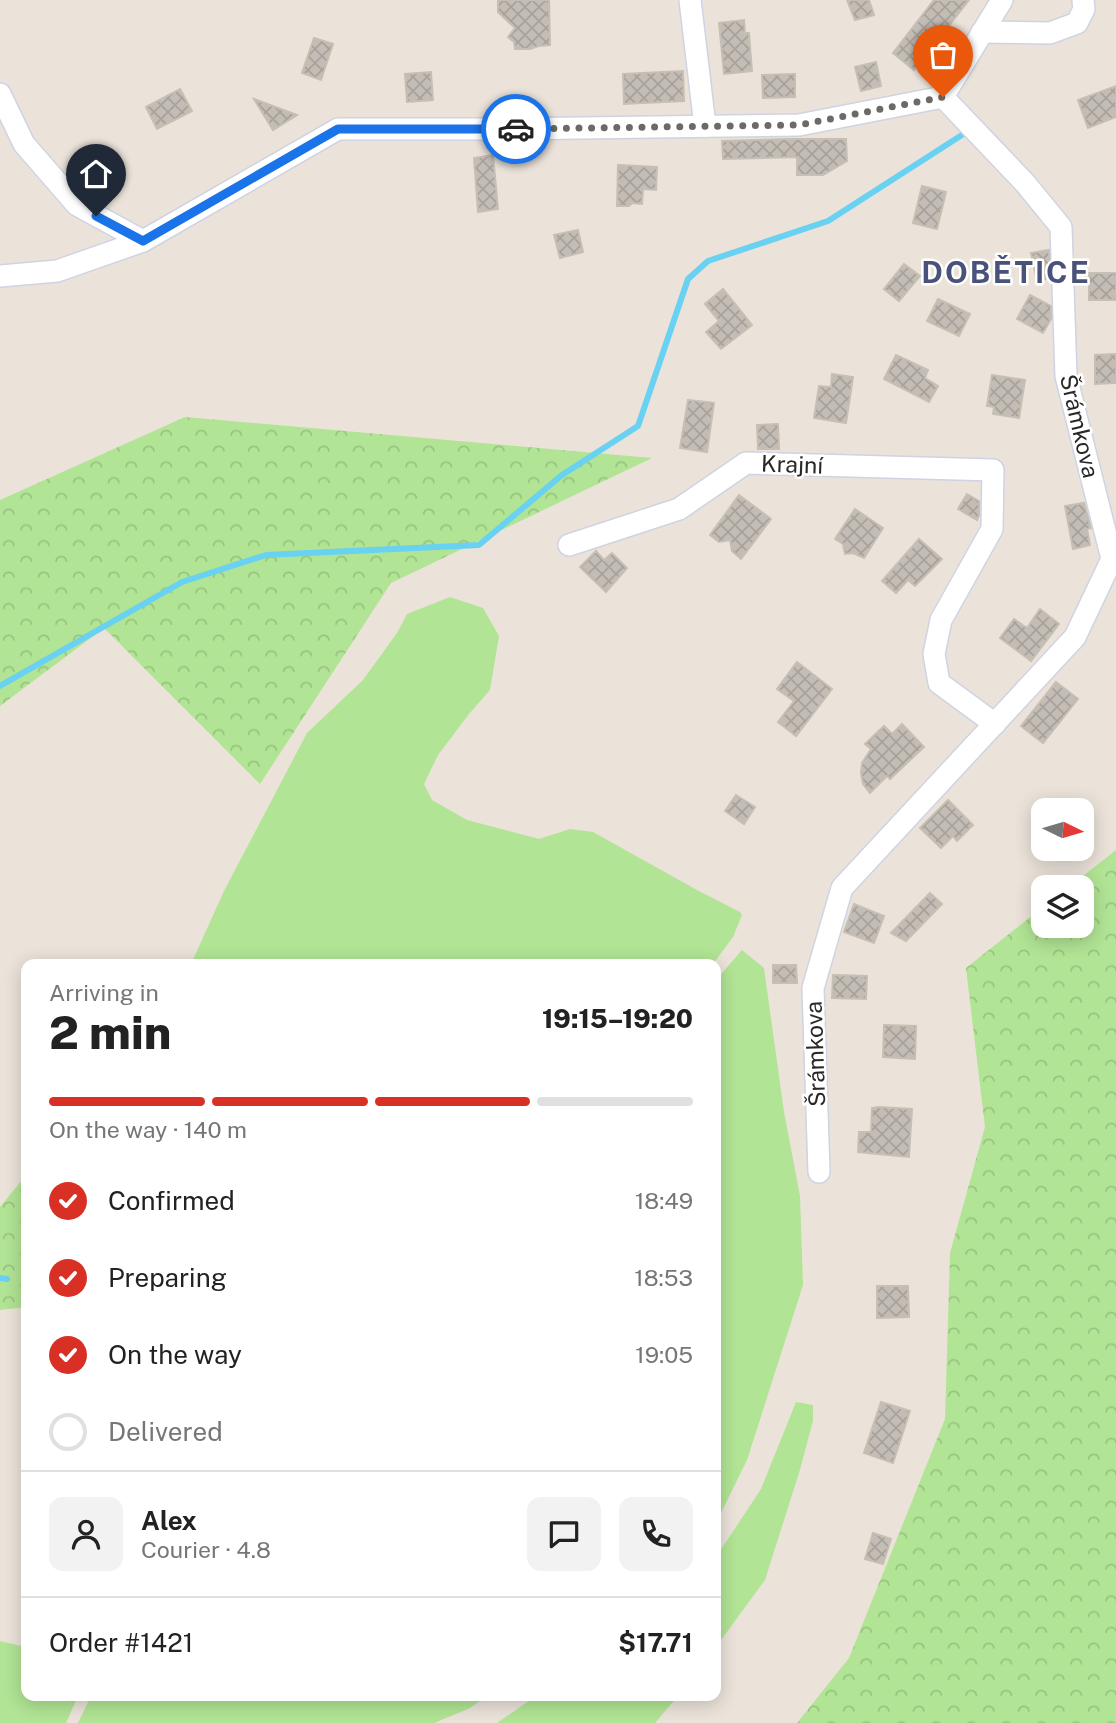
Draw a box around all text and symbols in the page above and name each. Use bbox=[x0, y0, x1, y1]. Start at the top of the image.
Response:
pin bbox=[913, 25, 973, 97]
icon: bag bbox=[924, 36, 962, 74]
courier bbox=[481, 94, 551, 164]
icon: car bbox=[497, 110, 535, 148]
pin bbox=[66, 144, 126, 216]
icon: home bbox=[77, 155, 115, 193]
district label: DOBĚTICE bbox=[921, 254, 1091, 290]
street label: Šrámkova bbox=[1055, 371, 1105, 481]
street label: Krajní bbox=[761, 449, 824, 479]
north arrow bbox=[1031, 798, 1094, 861]
map controls bbox=[1031, 798, 1094, 938]
button: layers bbox=[1031, 875, 1094, 938]
text: Arriving in bbox=[49, 979, 159, 1006]
street label: Šrámkova bbox=[800, 1001, 830, 1107]
text: 19:15–19:20 bbox=[542, 1003, 693, 1034]
text: 2 min bbox=[49, 1005, 171, 1059]
text: On the way · 140 m bbox=[49, 1116, 247, 1143]
icon: check bbox=[49, 1182, 87, 1220]
text: Confirmed bbox=[108, 1185, 235, 1216]
text: 18:49 bbox=[635, 1187, 693, 1214]
icon: check bbox=[49, 1259, 87, 1297]
text: Preparing bbox=[108, 1262, 227, 1293]
text: 18:53 bbox=[634, 1264, 693, 1291]
icon: check bbox=[49, 1336, 87, 1374]
text: On the way bbox=[108, 1339, 242, 1370]
text: 19:05 bbox=[635, 1341, 693, 1368]
text: Delivered bbox=[108, 1416, 223, 1447]
button: person bbox=[49, 1497, 123, 1571]
button: chat bbox=[527, 1497, 601, 1571]
button: phone bbox=[619, 1497, 693, 1571]
text: Alex bbox=[141, 1505, 197, 1536]
text: Courier · 4.8 bbox=[141, 1536, 271, 1563]
text: Order #1421 bbox=[49, 1627, 193, 1658]
text: $17.71 bbox=[618, 1627, 693, 1658]

